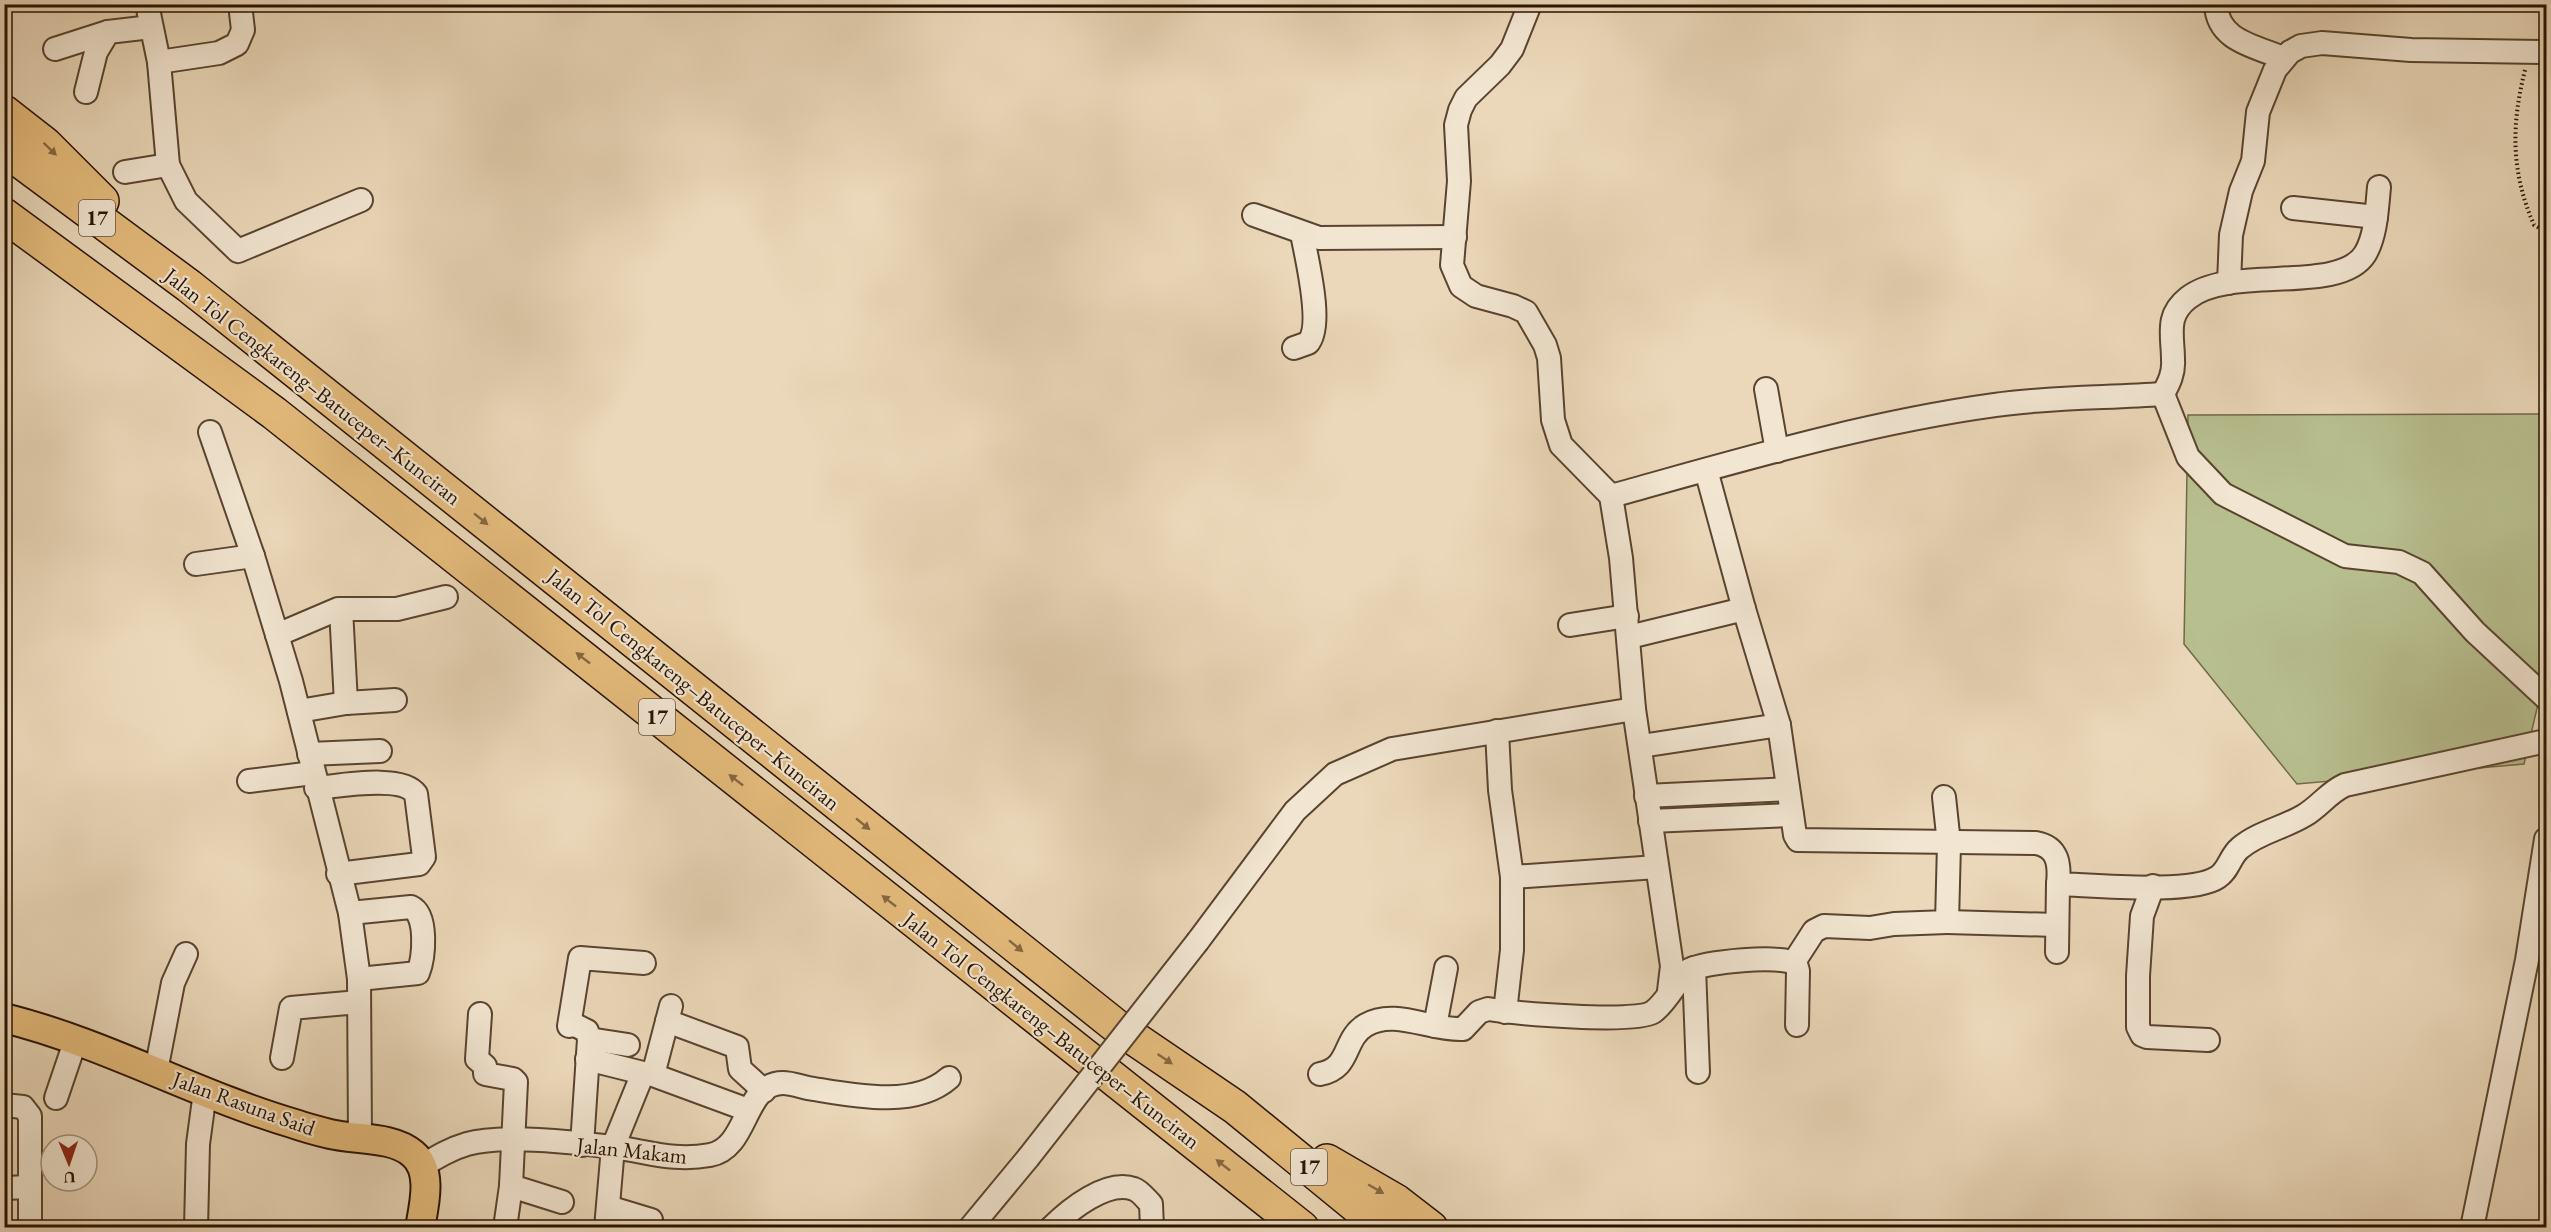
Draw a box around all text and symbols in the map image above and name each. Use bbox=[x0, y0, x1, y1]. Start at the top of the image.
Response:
one-way arrow bbox=[42, 142, 56, 156]
road number: 17 bbox=[79, 200, 115, 236]
street label: Jalan Tol Cengkareng–Batuceper–Kunciran bbox=[157, 260, 468, 512]
one-way arrow bbox=[473, 512, 489, 525]
street label: Jalan Tol Cengkareng–Batuceper–Kunciran bbox=[539, 561, 847, 817]
one-way arrow bbox=[575, 652, 591, 665]
road number: 17 bbox=[639, 699, 675, 735]
one-way arrow bbox=[728, 773, 744, 786]
one-way arrow bbox=[855, 817, 870, 830]
one-way arrow bbox=[881, 894, 897, 907]
street label: Jalan Tol Cengkareng–Batuceper–Kunciran bbox=[896, 904, 1207, 1156]
one-way arrow bbox=[1008, 939, 1023, 951]
one-way arrow bbox=[1157, 1053, 1173, 1064]
street label: Jalan Rasuna Said bbox=[167, 1064, 320, 1143]
street label: Jalan Makam bbox=[573, 1130, 689, 1171]
north arrow bbox=[39, 1133, 99, 1193]
road number: 17 bbox=[1291, 1149, 1327, 1185]
one-way arrow bbox=[1215, 1159, 1231, 1172]
text: U bbox=[63, 1167, 76, 1188]
one-way arrow bbox=[1368, 1184, 1384, 1195]

